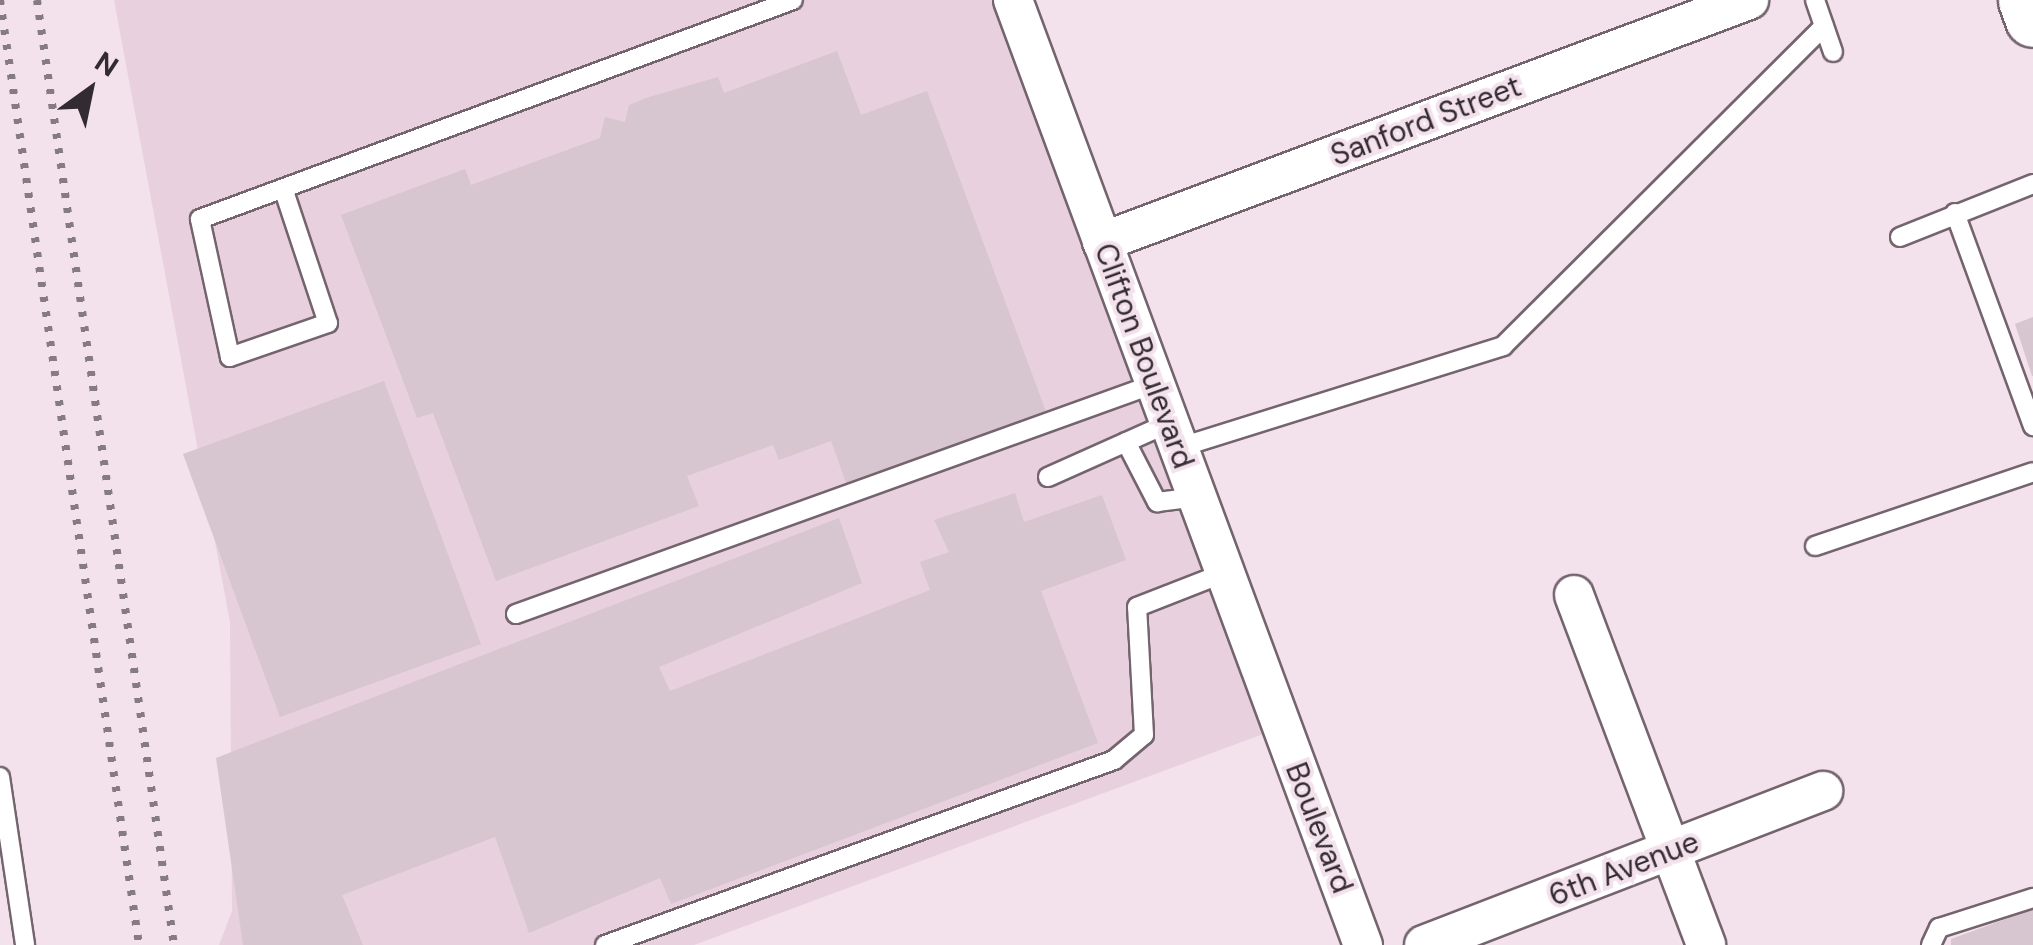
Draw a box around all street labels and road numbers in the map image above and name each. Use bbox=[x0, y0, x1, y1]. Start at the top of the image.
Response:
street label: Sanford Street bbox=[1326, 68, 1526, 174]
street label: Clifton Boulevard bbox=[1087, 239, 1201, 473]
street label: Boulevard bbox=[1278, 758, 1360, 898]
street label: 6th Avenue bbox=[1544, 824, 1704, 914]

